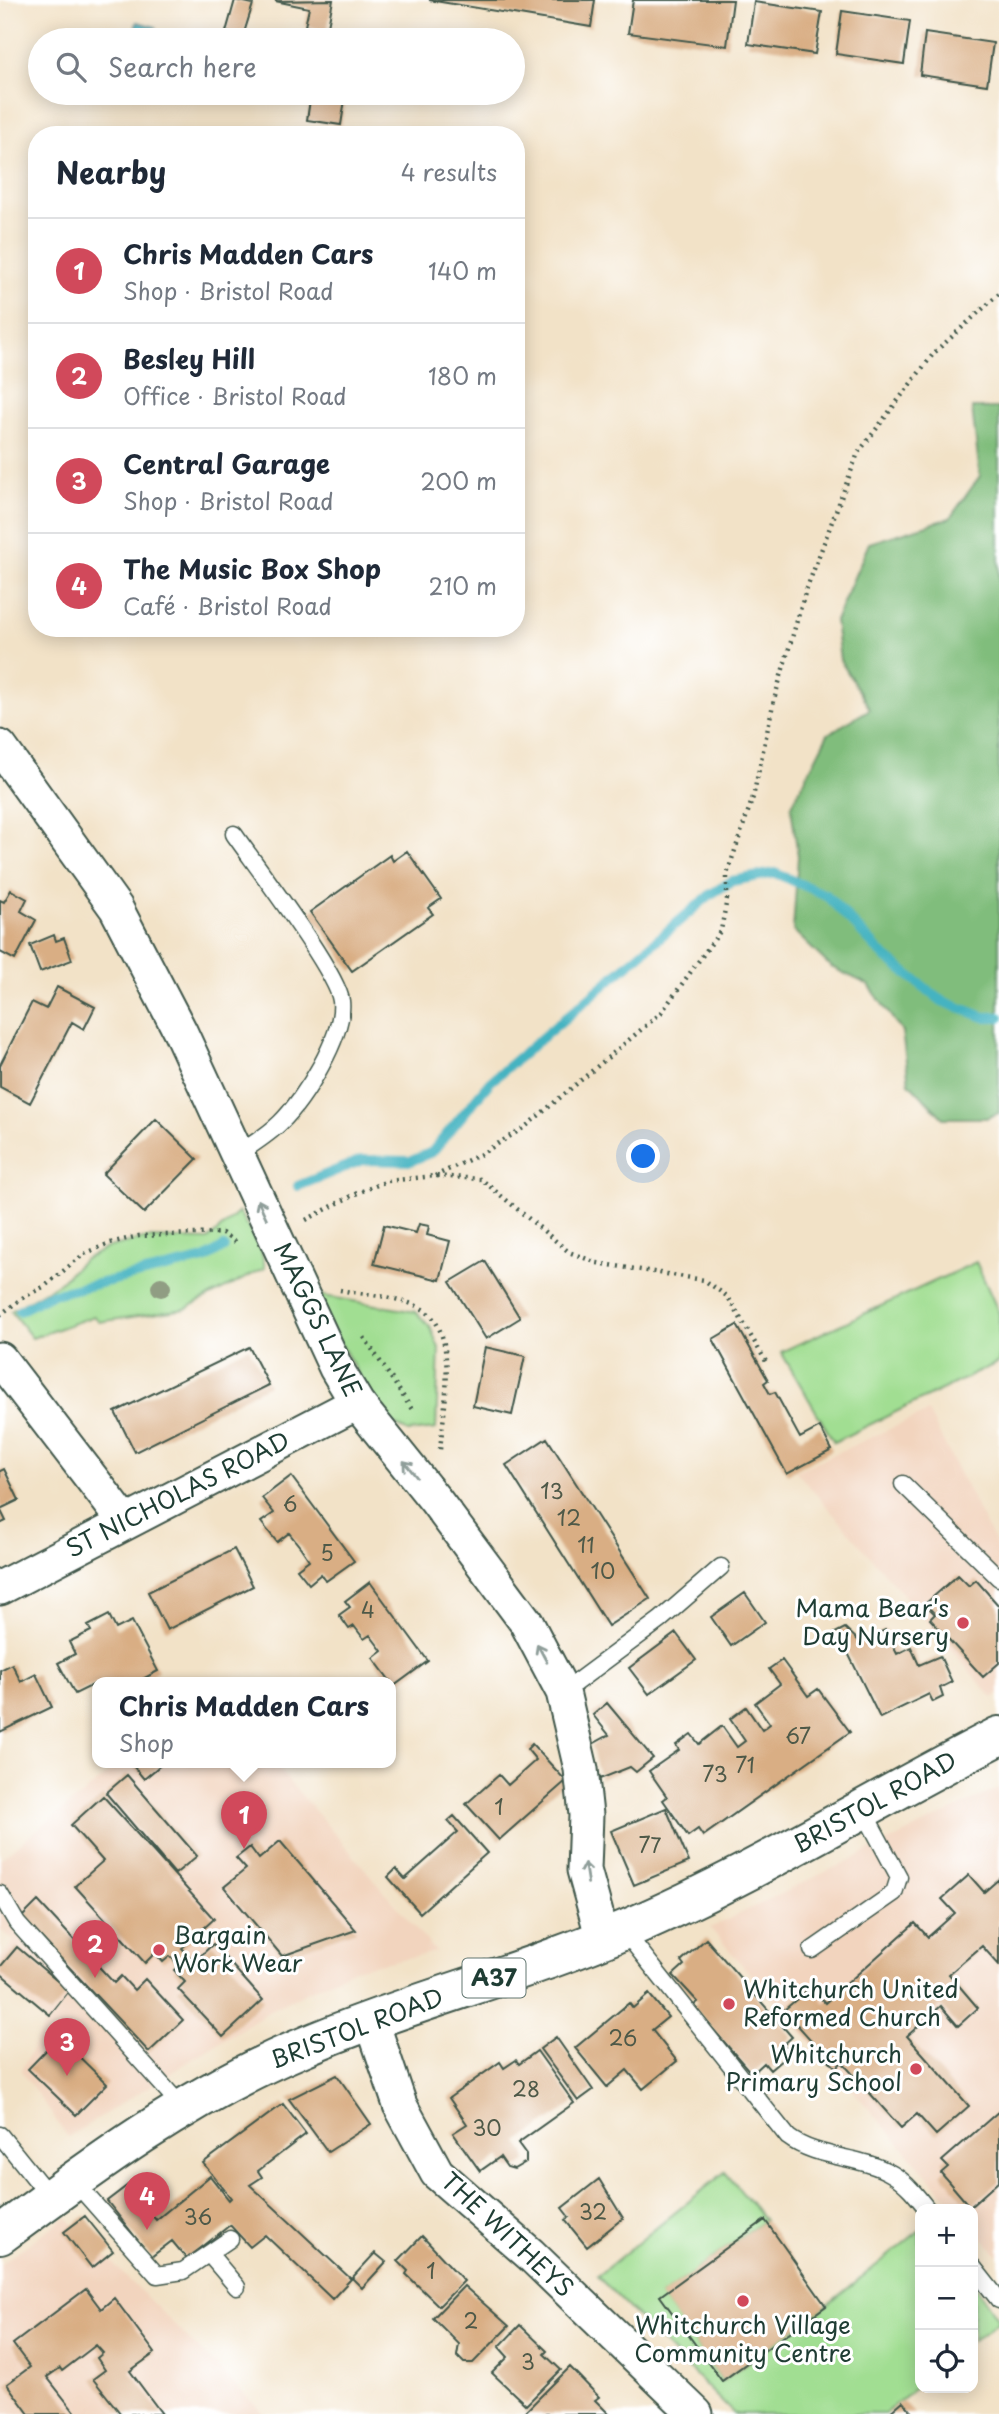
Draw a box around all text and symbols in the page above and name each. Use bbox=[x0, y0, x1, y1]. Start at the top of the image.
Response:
search box bbox=[28, 28, 525, 105]
text: Search here bbox=[108, 47, 257, 86]
icon: search bbox=[52, 48, 90, 86]
text: Nearby bbox=[56, 149, 166, 194]
text: 4 results bbox=[401, 154, 497, 189]
text: Chris Madden Cars bbox=[123, 234, 374, 273]
text: 1 bbox=[74, 253, 85, 288]
text: 140 m bbox=[428, 253, 497, 288]
text: Shop · Bristol Road bbox=[123, 273, 334, 308]
text: Besley Hill bbox=[123, 339, 255, 378]
text: 2 bbox=[71, 358, 87, 393]
text: 180 m bbox=[428, 358, 497, 393]
text: Office · Bristol Road bbox=[123, 378, 347, 413]
text: Central Garage bbox=[123, 444, 330, 483]
text: 3 bbox=[71, 463, 87, 498]
text: 200 m bbox=[420, 463, 497, 498]
text: Shop · Bristol Road bbox=[123, 483, 334, 518]
text: The Music Box Shop bbox=[123, 549, 381, 588]
text: 4 bbox=[71, 568, 87, 603]
text: 210 m bbox=[429, 568, 497, 603]
text: Café · Bristol Road bbox=[123, 588, 332, 623]
your location bbox=[626, 1139, 660, 1173]
one-way arrow bbox=[255, 1199, 268, 1220]
street label: MAGGS LANE bbox=[266, 1236, 372, 1403]
street label: ST NICHOLAS ROAD bbox=[59, 1421, 295, 1565]
one-way arrow bbox=[402, 1460, 418, 1478]
house number: 13 bbox=[540, 1474, 564, 1506]
house number: 6 bbox=[283, 1487, 297, 1519]
house number: 12 bbox=[557, 1501, 581, 1533]
house number: 11 bbox=[577, 1528, 595, 1560]
house number: 5 bbox=[320, 1536, 334, 1568]
house number: 10 bbox=[591, 1554, 615, 1586]
place label: Mama Bear's Day Nursery bbox=[796, 1589, 949, 1653]
house number: 4 bbox=[361, 1593, 375, 1625]
marker: Mama Bear's Day Nursery bbox=[955, 1615, 971, 1631]
one-way arrow bbox=[535, 1643, 549, 1664]
popup bbox=[92, 1677, 396, 1768]
text: Chris Madden Cars bbox=[119, 1686, 369, 1725]
house number: 67 bbox=[785, 1719, 811, 1751]
text: Shop bbox=[119, 1725, 174, 1760]
street label: BRISTOL ROAD bbox=[785, 1741, 963, 1861]
house number: 71 bbox=[735, 1748, 755, 1780]
house number: 73 bbox=[702, 1757, 728, 1789]
house number: 1 bbox=[494, 1790, 504, 1822]
pin: 1 bbox=[221, 1791, 267, 1849]
house number: 77 bbox=[638, 1828, 662, 1860]
one-way arrow bbox=[579, 1862, 592, 1885]
place label: Bargain Work Wear bbox=[173, 1916, 303, 1980]
pin: 2 bbox=[72, 1920, 118, 1978]
marker: Bargain Work Wear bbox=[151, 1942, 167, 1958]
road number: A37 bbox=[462, 1958, 526, 1997]
place label: Whitchurch United Reformed Church bbox=[743, 1970, 959, 2034]
street label: BRISTOL ROAD bbox=[265, 1978, 448, 2077]
marker: Whitchurch United Reformed Church bbox=[721, 1996, 737, 2012]
pin: 3 bbox=[44, 2018, 90, 2076]
house number: 26 bbox=[609, 2021, 637, 2053]
place label: Whitchurch Primary School bbox=[725, 2035, 902, 2099]
marker: Whitchurch Primary School bbox=[908, 2061, 924, 2077]
house number: 28 bbox=[512, 2072, 540, 2104]
house number: 30 bbox=[472, 2111, 502, 2143]
street label: THE WITHEYS bbox=[434, 2163, 583, 2305]
pin: 4 bbox=[124, 2172, 170, 2230]
house number: 32 bbox=[579, 2195, 607, 2227]
house number: 36 bbox=[184, 2200, 212, 2232]
map controls bbox=[915, 2204, 978, 2393]
button: + bbox=[915, 2204, 978, 2267]
house number: 1 bbox=[426, 2254, 436, 2286]
button: − bbox=[915, 2267, 978, 2330]
marker: Whitchurch Village Community Centre bbox=[735, 2293, 751, 2309]
house number: 2 bbox=[464, 2304, 478, 2336]
place label: Whitchurch Village Community Centre bbox=[634, 2306, 852, 2370]
button: locate bbox=[915, 2330, 978, 2393]
house number: 3 bbox=[521, 2345, 535, 2377]

